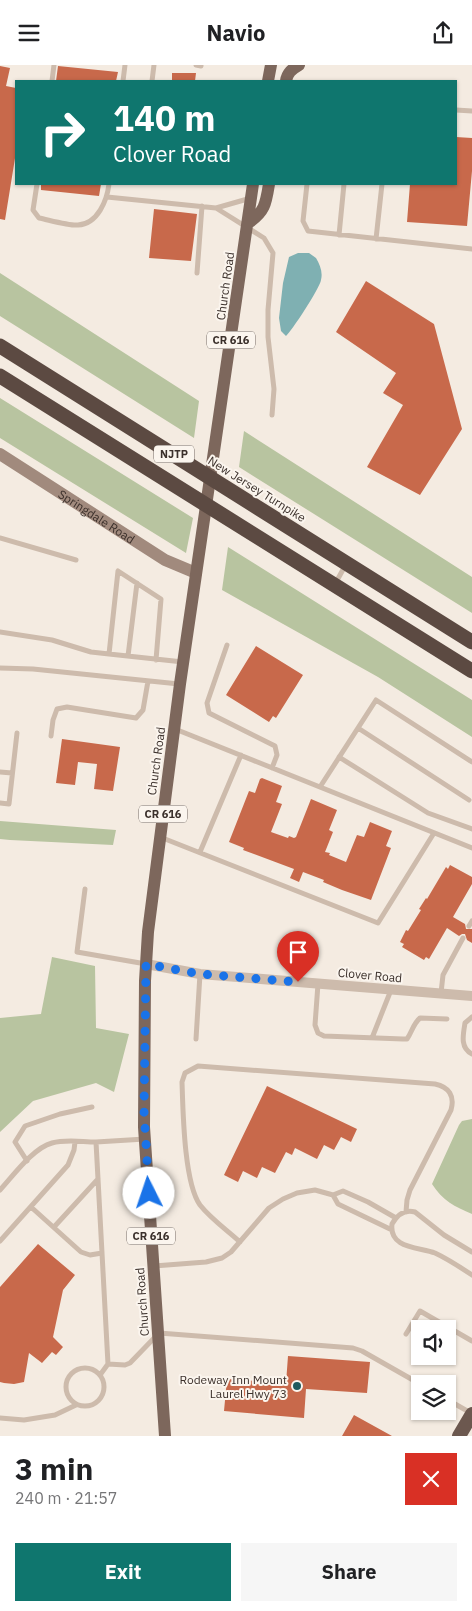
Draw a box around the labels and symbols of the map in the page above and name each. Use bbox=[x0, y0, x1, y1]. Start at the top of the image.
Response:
street label: Church Road bbox=[213, 251, 237, 321]
road number: CR 616 bbox=[207, 331, 255, 349]
road number: NJTP bbox=[154, 445, 194, 463]
street label: New Jersey Turnpike bbox=[205, 453, 309, 525]
street label: Springdale Road bbox=[56, 486, 138, 546]
street label: Church Road bbox=[144, 726, 168, 796]
road number: CR 616 bbox=[139, 806, 187, 823]
pin bbox=[277, 931, 319, 982]
street label: Clover Road bbox=[337, 965, 403, 985]
position arrow bbox=[122, 1166, 174, 1218]
road number: CR 616 bbox=[127, 1227, 175, 1245]
street label: Church Road bbox=[132, 1267, 152, 1337]
place label: Rodeway Inn Mount Laurel Hwy 73 bbox=[179, 1372, 287, 1401]
marker: Rodeway Inn Mount Laurel Hwy 73 bbox=[291, 1380, 303, 1392]

